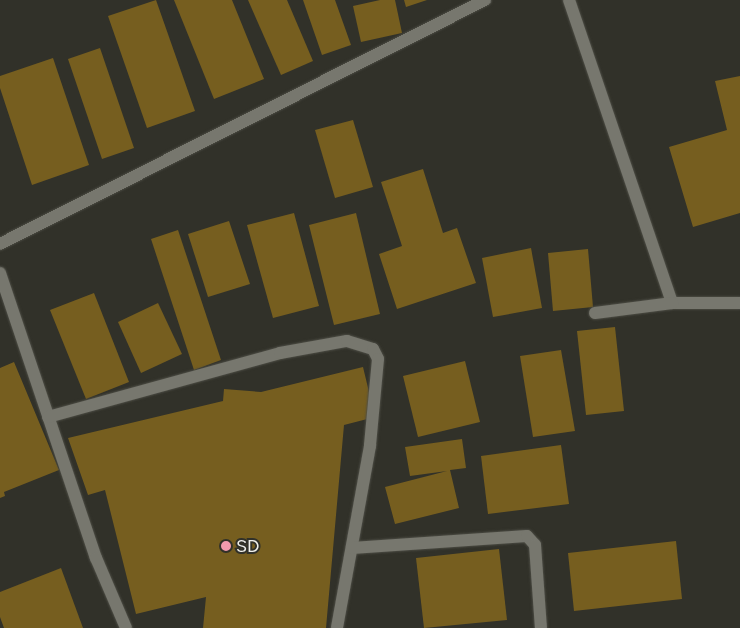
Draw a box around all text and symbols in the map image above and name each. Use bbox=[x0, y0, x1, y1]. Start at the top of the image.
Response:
place label: SD bbox=[236, 535, 259, 557]
marker: SD bbox=[220, 540, 232, 552]

